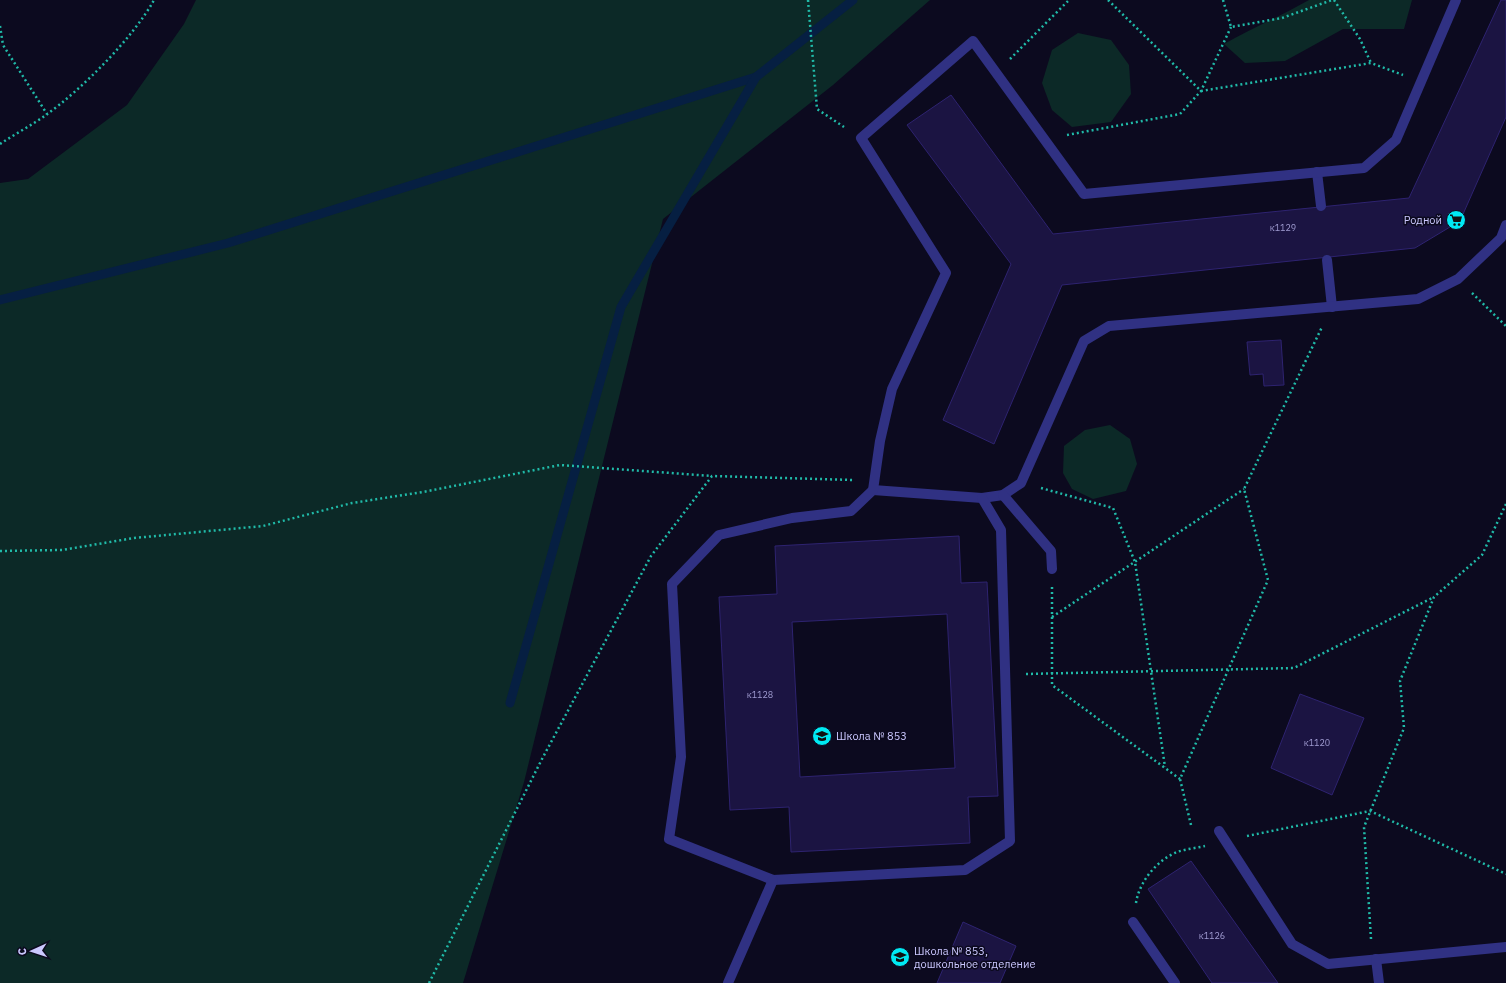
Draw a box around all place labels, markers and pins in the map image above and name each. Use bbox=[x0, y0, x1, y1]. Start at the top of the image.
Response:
supermarket icon: Родной bbox=[1445, 209, 1467, 231]
place label: Родной bbox=[1404, 213, 1442, 227]
school or university icon: Школа № 853 bbox=[811, 725, 833, 747]
place label: Школа № 853 bbox=[836, 729, 907, 743]
place label: Школа № 853, дошкольное отделение bbox=[914, 944, 1035, 971]
school or university icon: Школа № 853, дошкольное отделение bbox=[889, 946, 911, 968]

